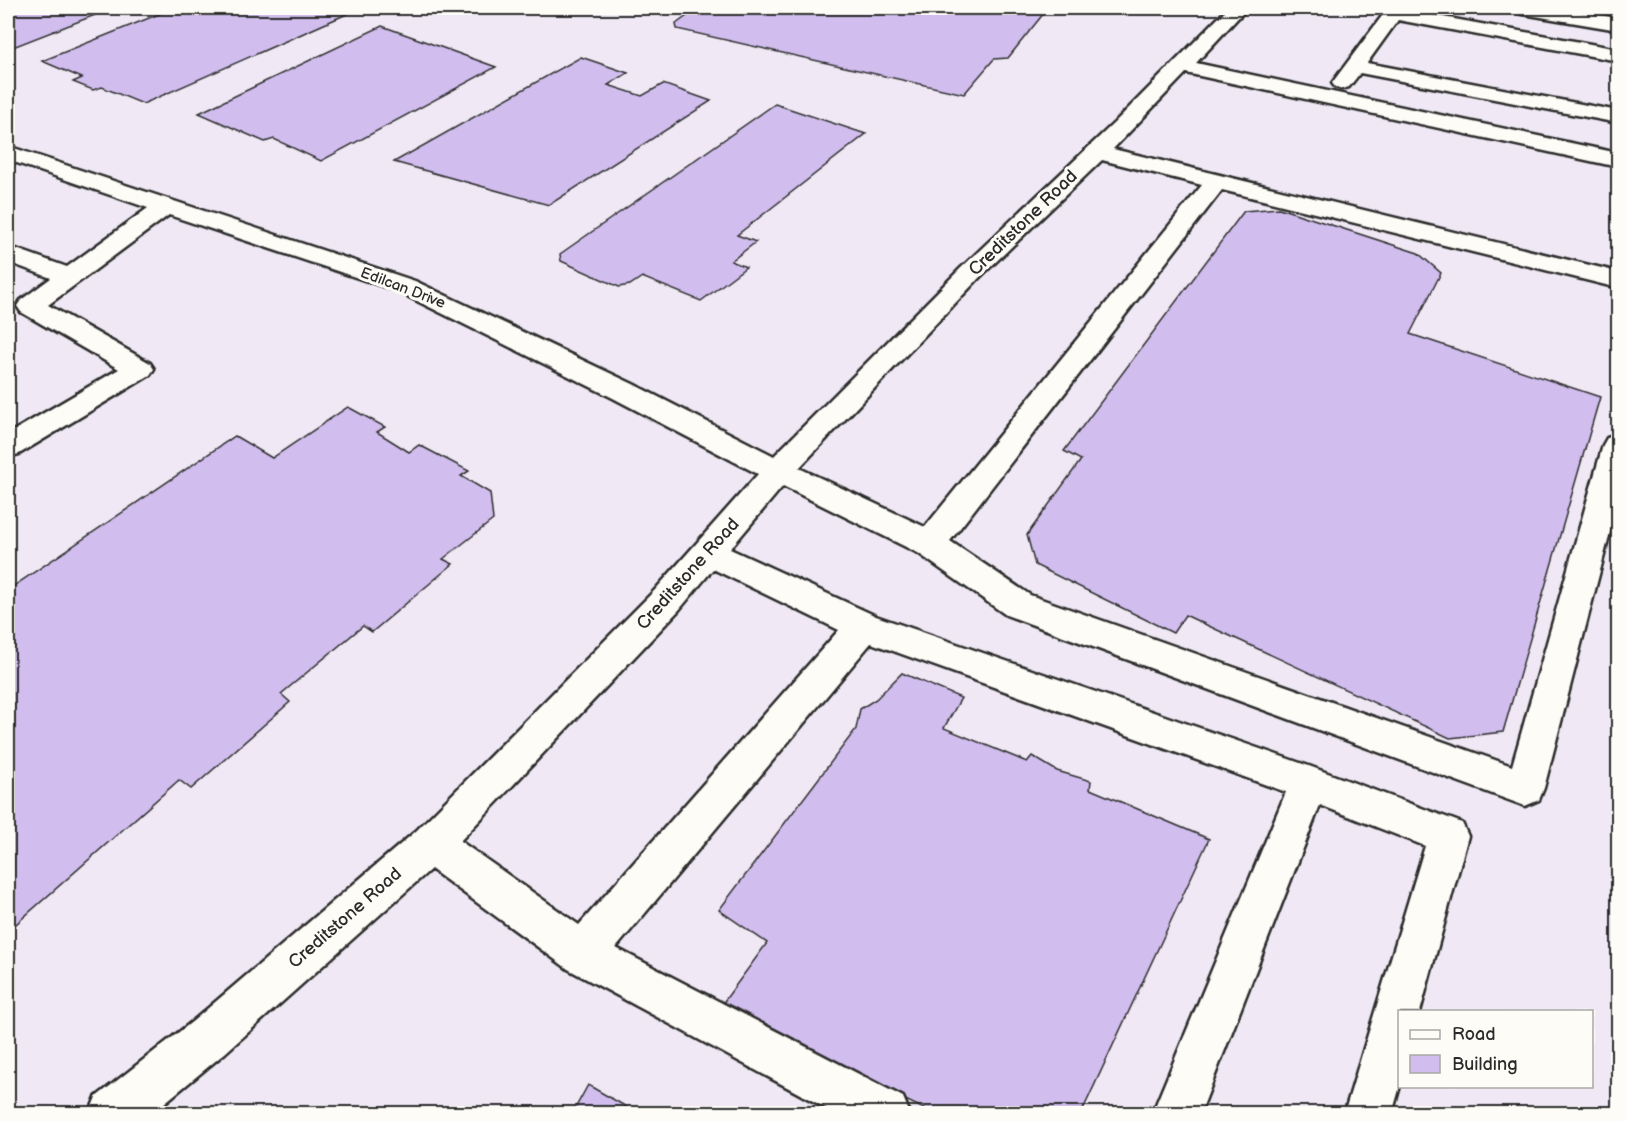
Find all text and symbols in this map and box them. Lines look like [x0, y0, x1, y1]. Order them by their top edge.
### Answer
street label: Creditstone Road [964, 166, 1082, 280]
street label: Edilcan Drive [358, 263, 448, 313]
street label: Creditstone Road [632, 514, 744, 634]
street label: Creditstone Road [284, 863, 406, 973]
legend [1398, 1010, 1593, 1088]
text: Road [1452, 1024, 1496, 1045]
text: Building [1452, 1054, 1518, 1075]

